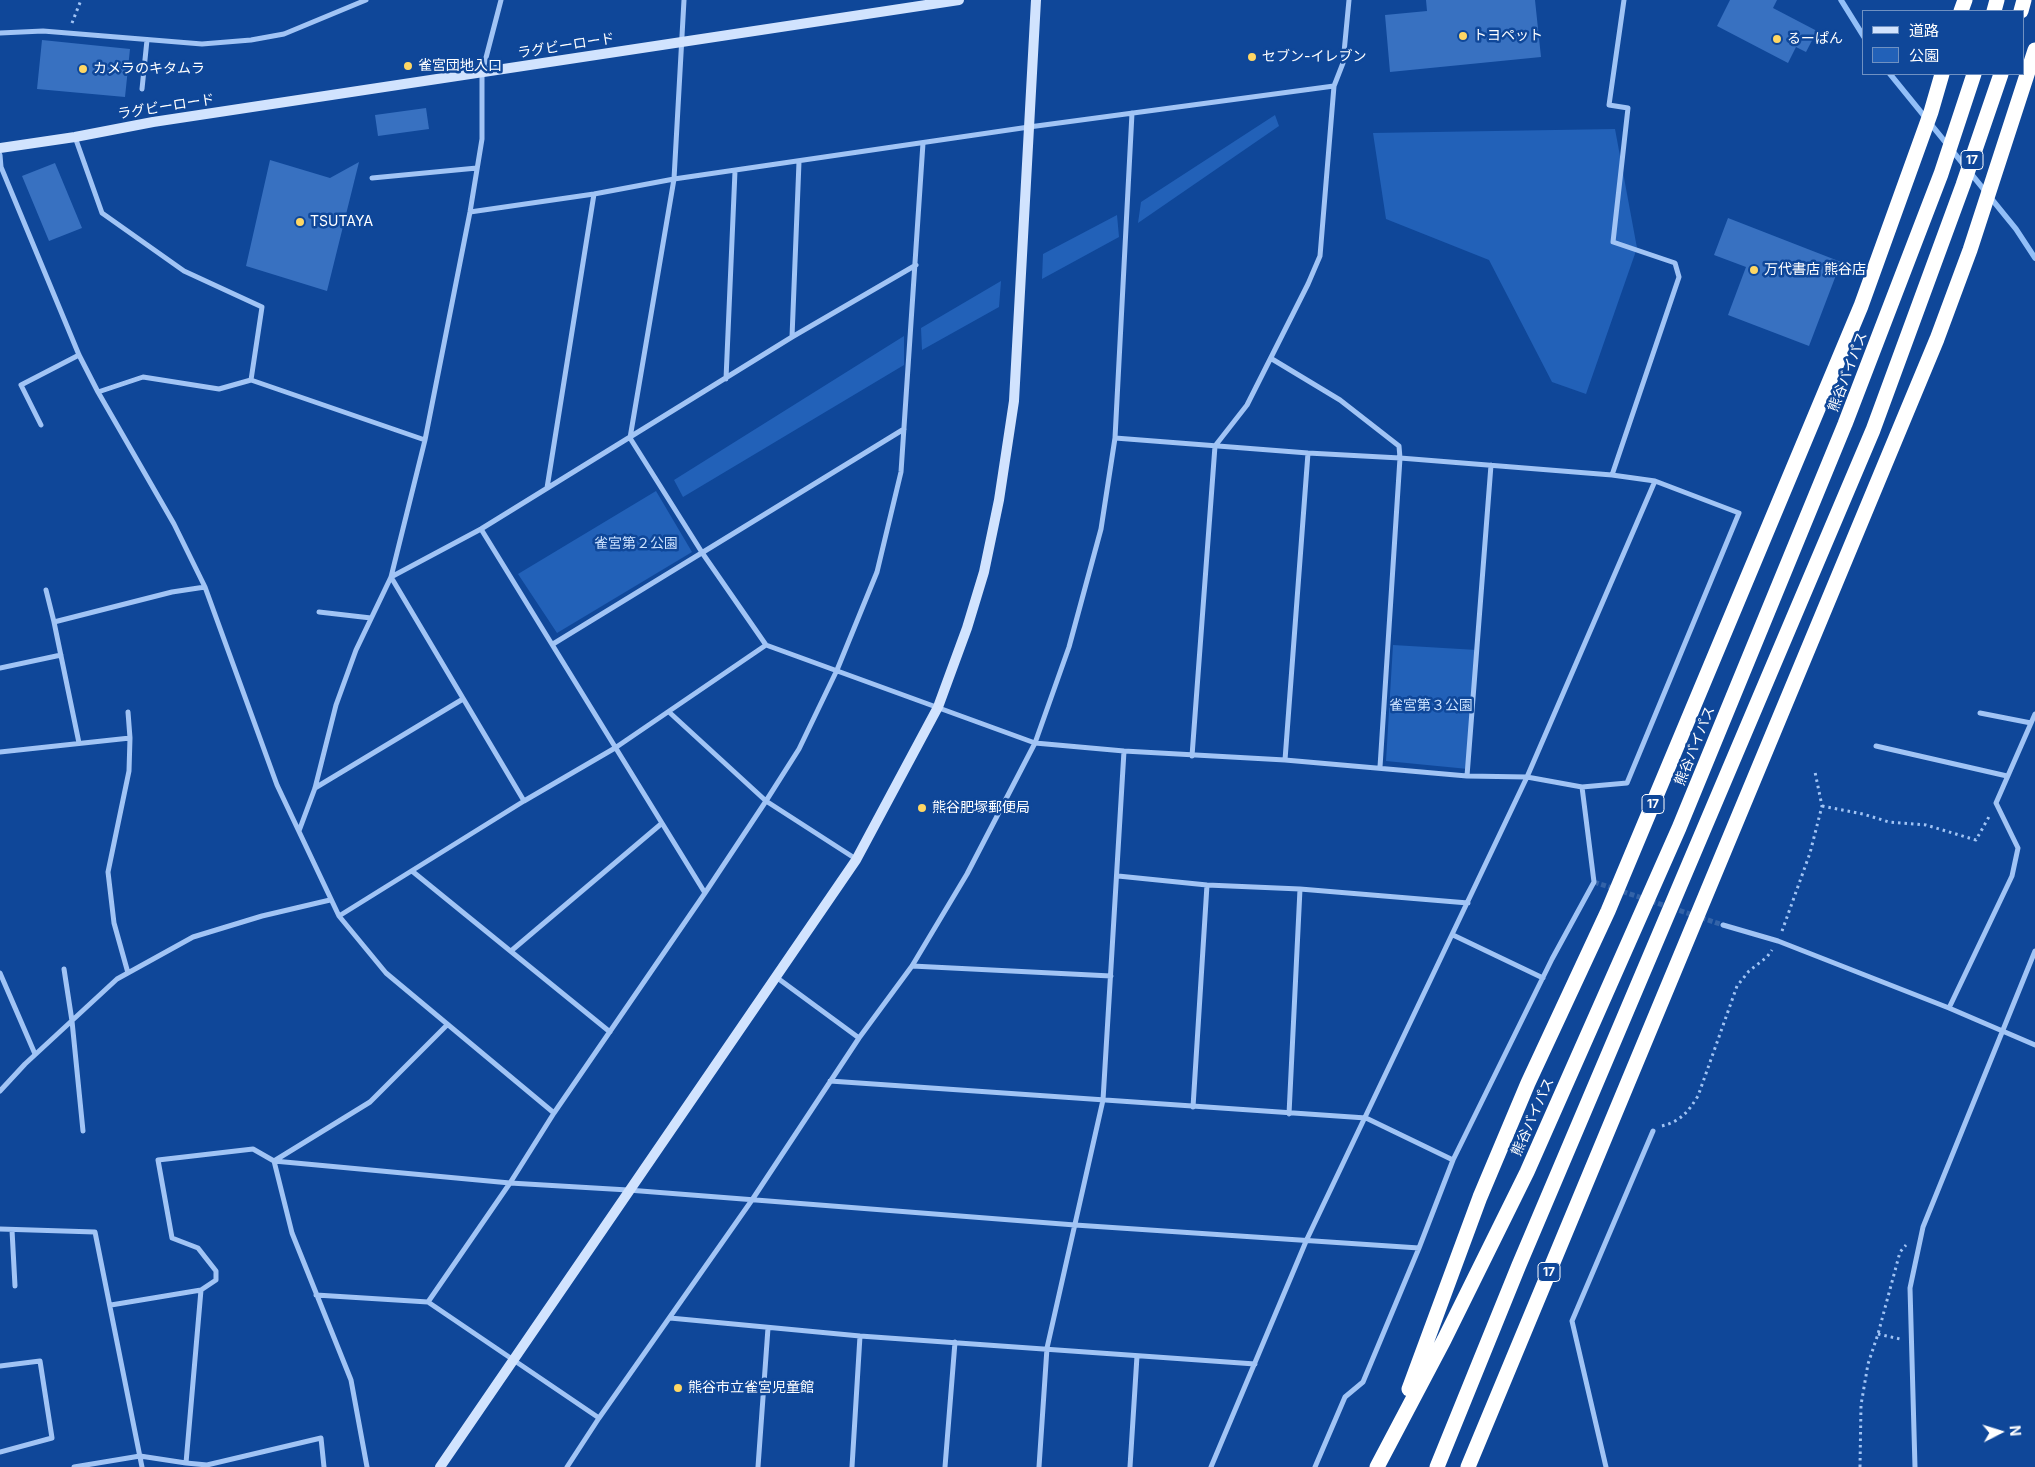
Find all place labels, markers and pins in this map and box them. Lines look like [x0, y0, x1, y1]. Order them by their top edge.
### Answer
place label: トヨペット [1473, 28, 1543, 44]
marker: トヨペット [1457, 30, 1469, 42]
place label: るーぱん [1787, 31, 1843, 47]
marker: るーぱん [1771, 33, 1783, 45]
place label: セブン-イレブン [1262, 49, 1366, 65]
marker: セブン-イレブン [1246, 51, 1258, 63]
place label: 雀宮団地入口 [418, 58, 502, 74]
marker: 雀宮団地入口 [402, 60, 414, 72]
place label: カメラのキタムラ [93, 61, 205, 77]
marker: カメラのキタムラ [77, 63, 89, 75]
place label: TSUTAYA [310, 214, 373, 230]
marker: TSUTAYA [294, 216, 306, 228]
place label: 万代書店 熊谷店 [1764, 262, 1866, 278]
marker: 万代書店 熊谷店 [1748, 264, 1760, 276]
place label: 熊谷肥塚郵便局 [932, 800, 1030, 816]
marker: 熊谷肥塚郵便局 [916, 802, 928, 814]
place label: 熊谷市立雀宮児童館 [688, 1380, 814, 1396]
marker: 熊谷市立雀宮児童館 [672, 1382, 684, 1394]

